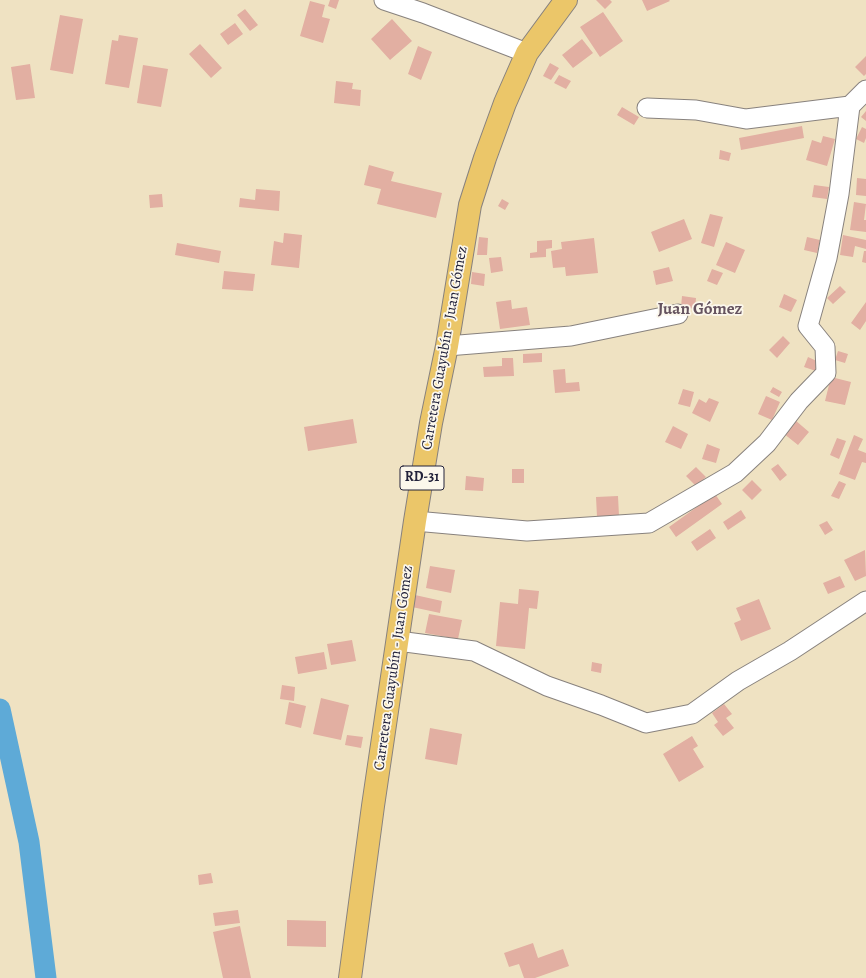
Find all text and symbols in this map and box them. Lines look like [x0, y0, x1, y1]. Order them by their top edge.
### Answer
street label: Carretera Guayubín - Juan Gómez [418, 245, 472, 451]
district label: Juan Gómez [658, 300, 742, 320]
road number: RD-31 [400, 466, 444, 490]
street label: Carretera Guayubín - Juan Gómez [371, 564, 417, 772]

